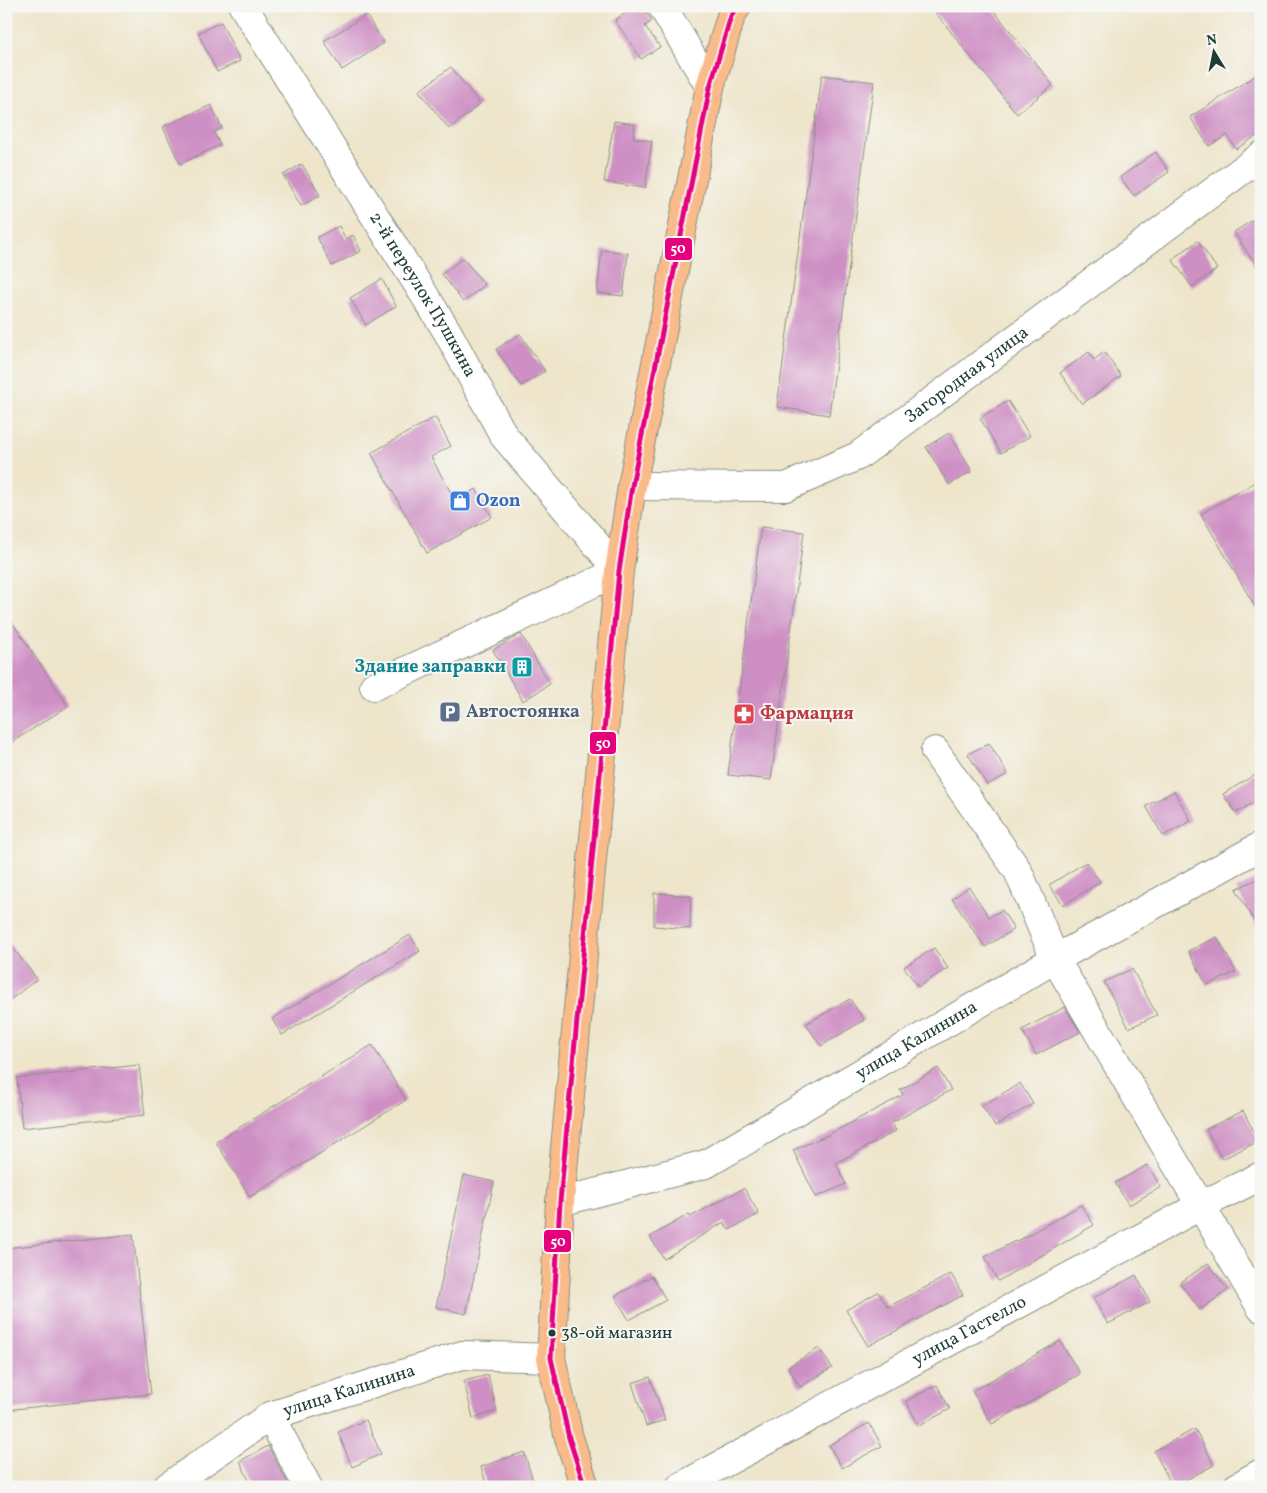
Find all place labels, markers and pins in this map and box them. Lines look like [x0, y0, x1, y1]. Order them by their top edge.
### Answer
shop icon: Ozon [448, 489, 472, 513]
place label: Ozon [476, 489, 521, 514]
place label: Здание заправки [354, 655, 506, 680]
building icon: Здание заправки [510, 655, 534, 679]
parking icon: Автостоянка [438, 700, 462, 724]
place label: Автостоянка [466, 700, 580, 725]
pharmacy icon: Фармация [732, 702, 756, 726]
place label: Фармация [760, 702, 854, 727]
place label: 38-ой магазин [561, 1322, 672, 1345]
marker: 38-ой магазин [547, 1328, 557, 1338]

